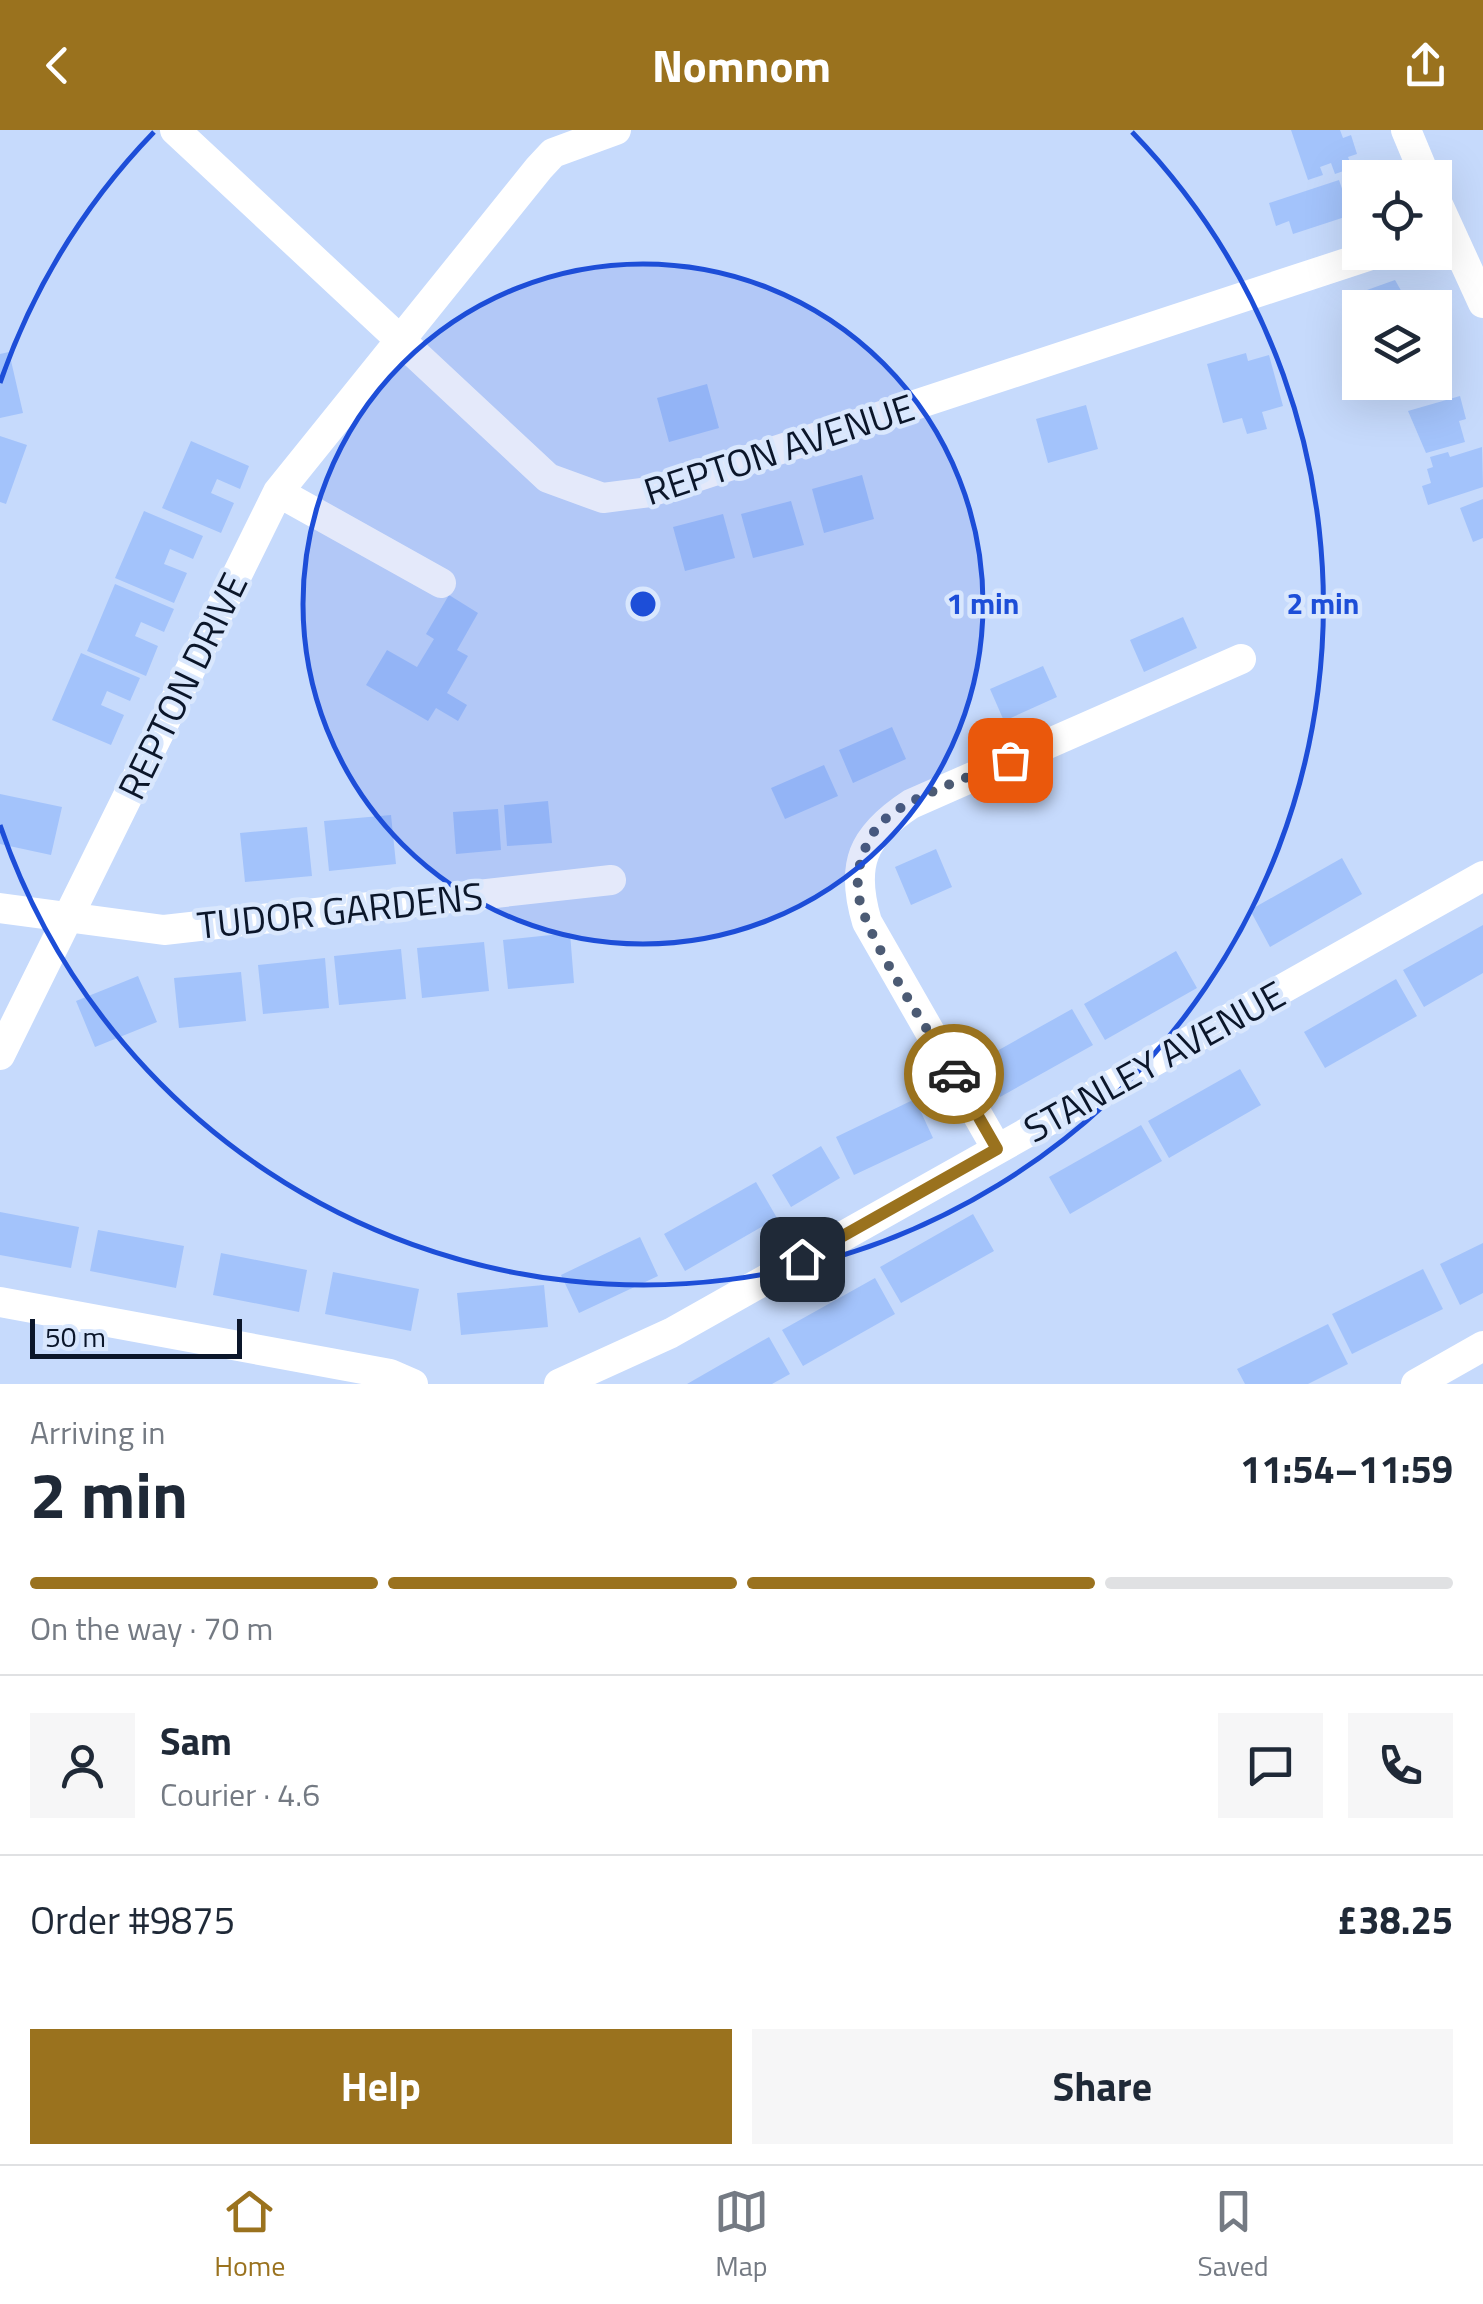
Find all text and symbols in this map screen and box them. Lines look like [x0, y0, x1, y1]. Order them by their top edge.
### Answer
text: Nomnom [652, 31, 831, 99]
icon: back [30, 38, 85, 93]
icon: share [1398, 38, 1453, 93]
map controls [1342, 160, 1452, 400]
button: locate [1342, 160, 1452, 270]
button: layers [1342, 290, 1452, 400]
street label: REPTON AVENUE [636, 378, 922, 520]
street label: REPTON DRIVE [102, 563, 262, 809]
text: 1 min [947, 580, 1019, 626]
text: 2 min [1287, 580, 1359, 626]
centre of rings [625, 586, 661, 622]
pin [968, 718, 1053, 803]
icon: bag [983, 733, 1038, 788]
street label: TUDOR GARDENS [194, 866, 486, 954]
street label: STANLEY AVENUE [1013, 965, 1295, 1157]
courier [904, 1024, 1004, 1124]
icon: car [927, 1047, 982, 1102]
pin [760, 1217, 845, 1302]
icon: home [775, 1232, 830, 1287]
scale bar [30, 1314, 242, 1358]
text: 50 m [45, 1315, 106, 1358]
text: Arriving in [30, 1408, 166, 1456]
text: 11:54–11:59 [1240, 1440, 1453, 1498]
text: 2 min [30, 1444, 188, 1543]
text: On the way · 70 m [30, 1604, 273, 1652]
text: Sam [160, 1712, 232, 1770]
button: person [30, 1713, 135, 1818]
button: chat [1218, 1713, 1323, 1818]
button: phone [1348, 1713, 1453, 1818]
text: Courier · 4.6 [160, 1770, 320, 1818]
text: Order #9875 [30, 1891, 235, 1949]
text: £38.25 [1337, 1891, 1453, 1949]
button: Help [30, 2029, 732, 2144]
button: Share [752, 2029, 1453, 2144]
tab: Home [214, 2184, 285, 2287]
tab: Map [714, 2184, 769, 2287]
tab: Saved [1197, 2184, 1269, 2287]

